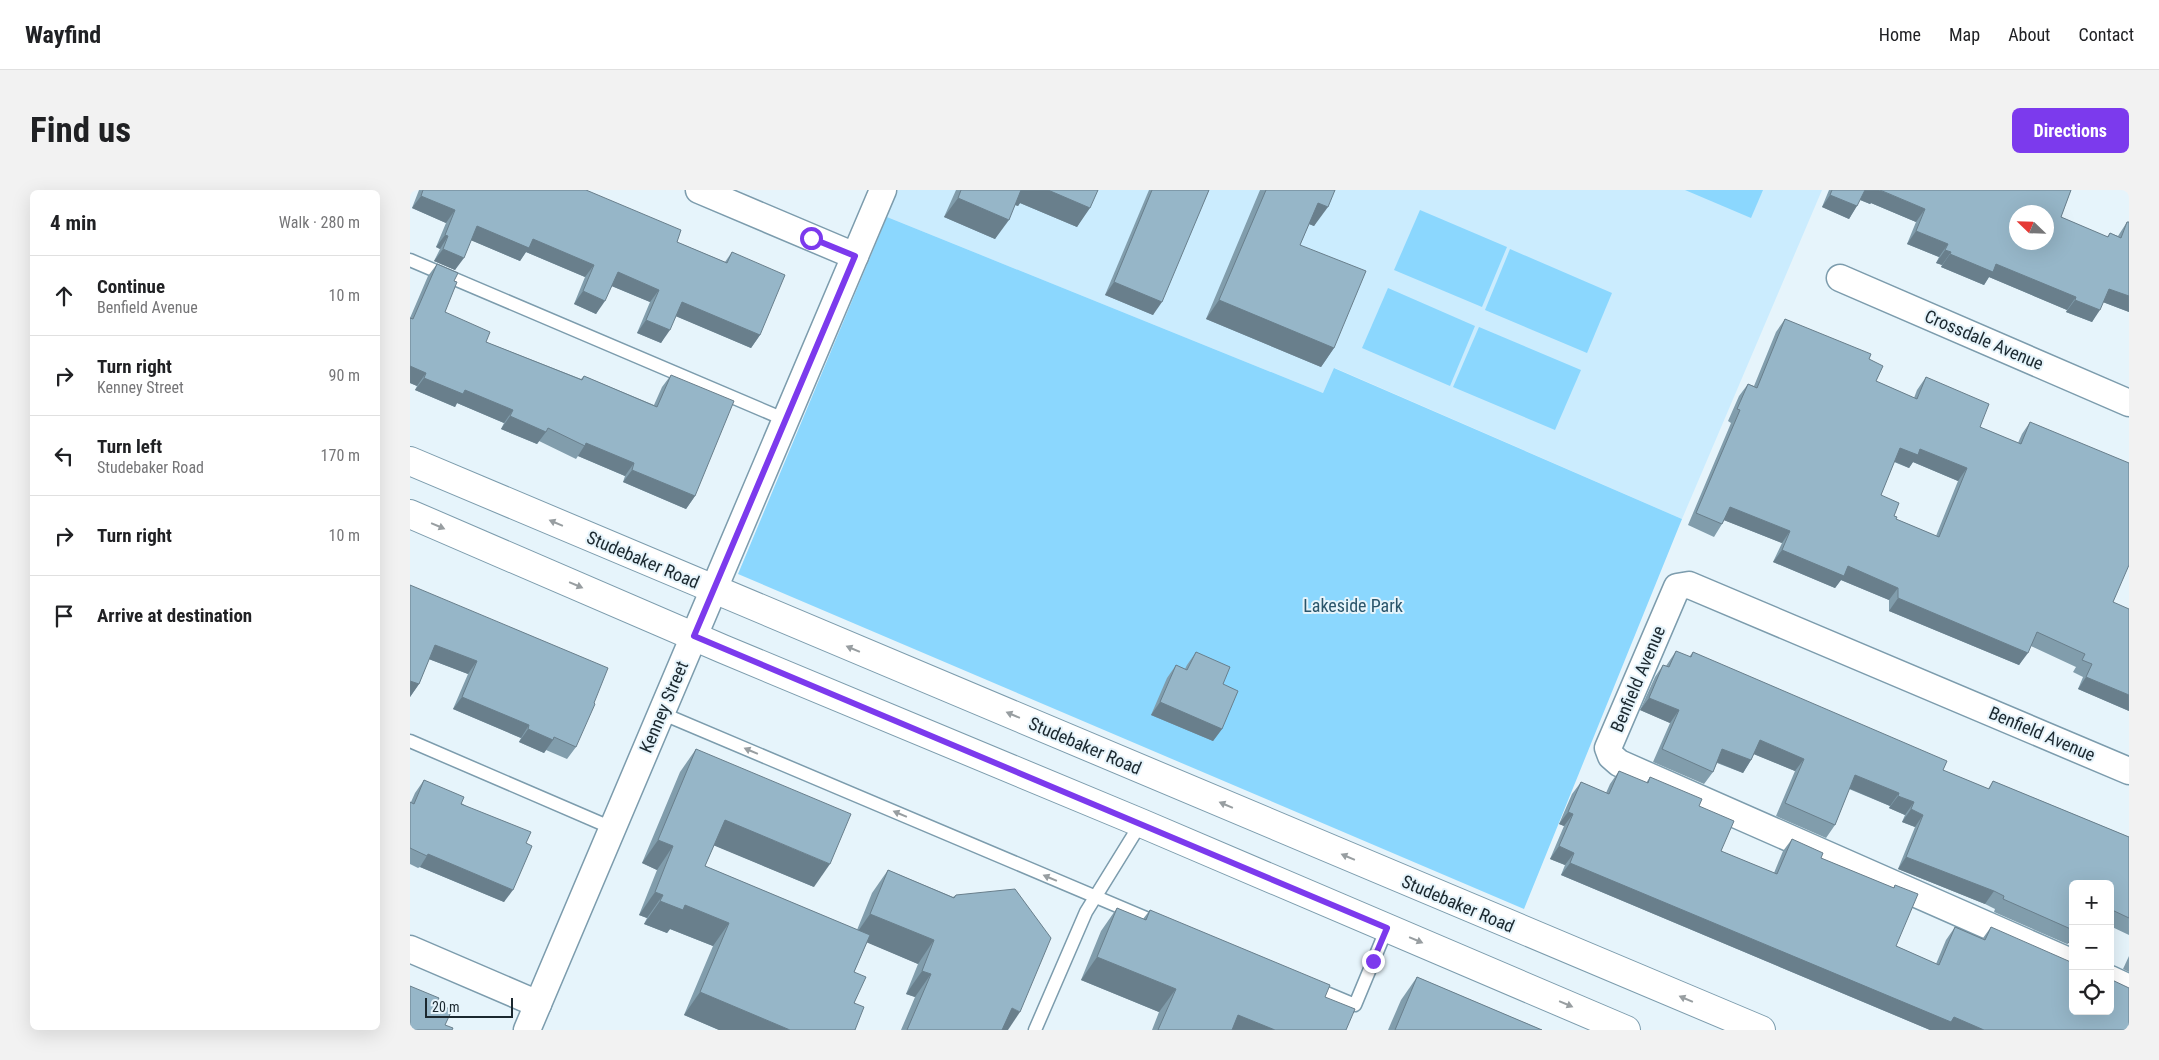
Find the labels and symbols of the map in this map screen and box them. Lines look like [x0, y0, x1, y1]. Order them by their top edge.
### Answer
north arrow [2009, 205, 2054, 250]
route start [800, 227, 823, 250]
street label: Crossdale Avenue [1922, 305, 2047, 374]
one-way arrow [549, 519, 563, 527]
one-way arrow [431, 522, 445, 530]
street label: Studebaker Road [584, 526, 703, 593]
one-way arrow [569, 581, 583, 589]
park label: Lakeside Park [1303, 595, 1403, 616]
street label: Benfield Avenue [1606, 623, 1669, 735]
one-way arrow [846, 644, 861, 652]
street label: Kenney Street [635, 658, 692, 756]
street label: Benfield Avenue [1986, 702, 2098, 765]
one-way arrow [1006, 711, 1020, 719]
street label: Studebaker Road [1026, 712, 1145, 779]
one-way arrow [743, 747, 758, 755]
one-way arrow [1219, 801, 1233, 809]
one-way arrow [893, 810, 907, 818]
one-way arrow [1340, 853, 1355, 861]
street label: Studebaker Road [1399, 870, 1518, 937]
one-way arrow [1042, 874, 1057, 882]
one-way arrow [1409, 937, 1423, 945]
route end [1362, 950, 1385, 973]
scale bar [425, 995, 512, 1018]
one-way arrow [1679, 995, 1693, 1003]
one-way arrow [1559, 1001, 1573, 1009]

